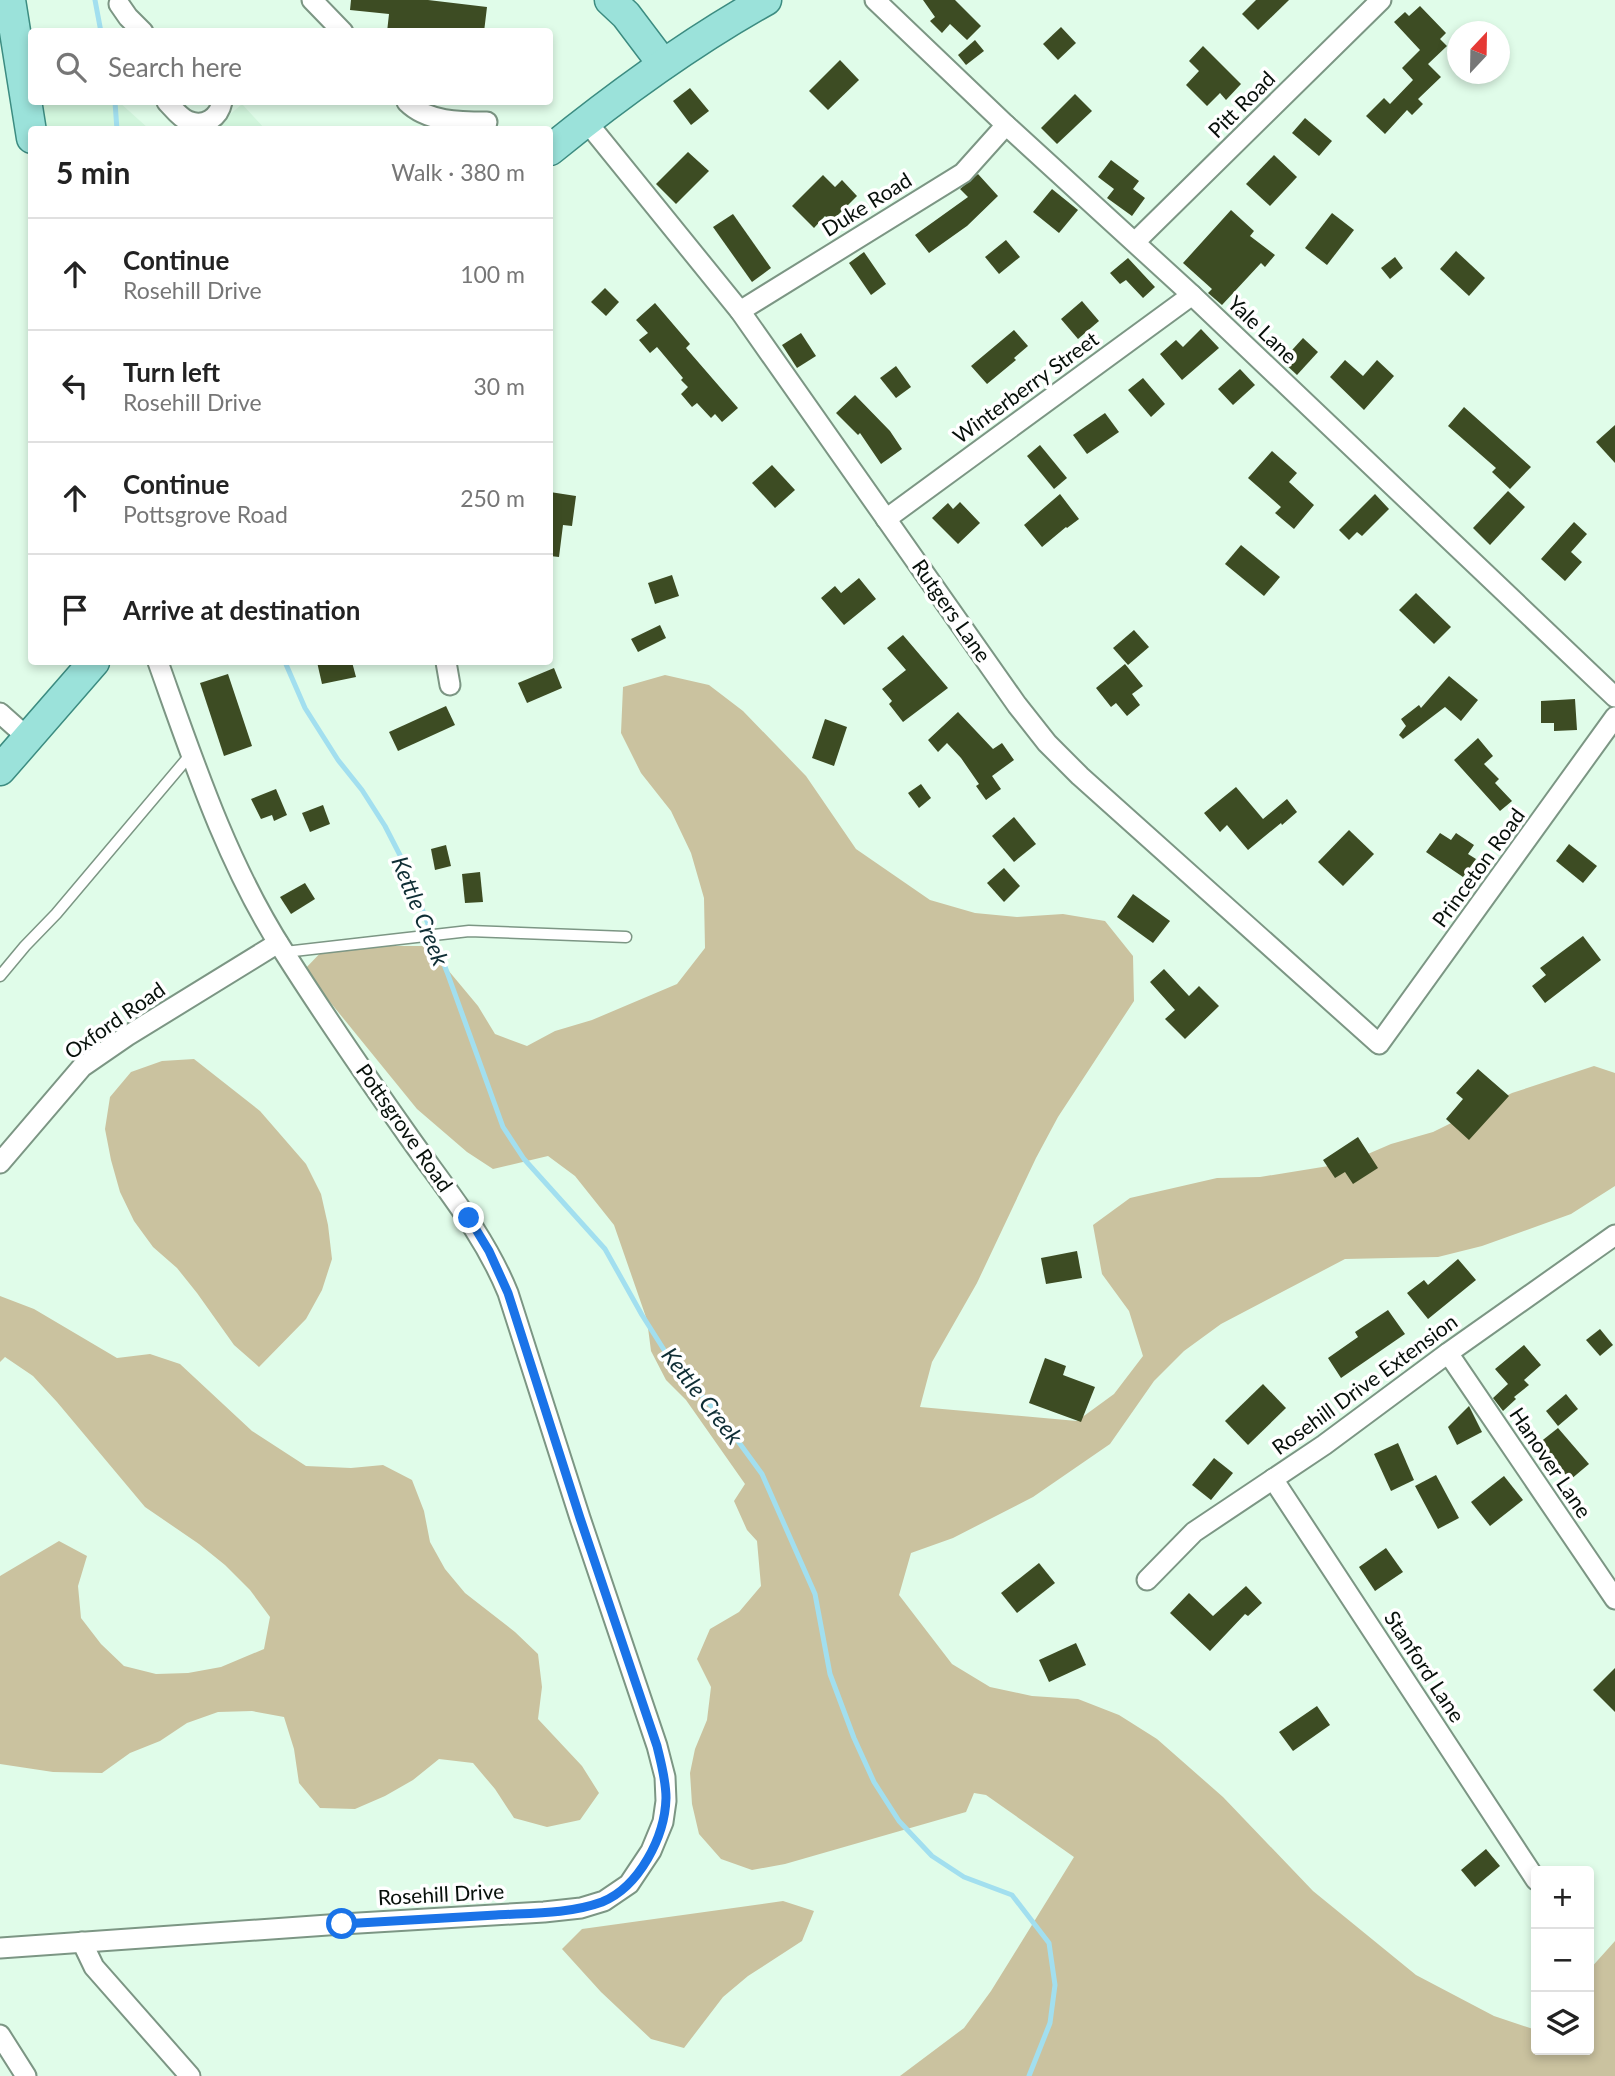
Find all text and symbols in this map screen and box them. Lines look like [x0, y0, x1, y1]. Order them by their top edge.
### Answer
north arrow [1447, 21, 1510, 84]
search box [28, 28, 553, 105]
icon: search [52, 48, 90, 86]
text: Search here [108, 51, 242, 83]
street label: Pitt Road [1202, 65, 1279, 142]
text: 5 min [56, 154, 130, 190]
text: Walk · 380 m [391, 158, 525, 186]
street label: Duke Road [817, 166, 915, 241]
text: Continue [123, 244, 229, 276]
icon: ahead [56, 255, 94, 293]
text: 100 m [460, 260, 525, 288]
text: Rosehill Drive [123, 276, 262, 304]
street label: Yale Lane [1223, 290, 1303, 368]
street label: Winterberry Street [948, 325, 1103, 448]
text: Turn left [123, 356, 220, 388]
icon: left [56, 367, 94, 405]
text: 30 m [474, 372, 525, 400]
text: Rosehill Drive [123, 388, 262, 416]
text: Continue [123, 468, 229, 500]
icon: ahead [56, 479, 94, 517]
text: 250 m [460, 484, 525, 512]
text: Pottsgrove Road [123, 500, 288, 528]
street label: Rutgers Lane [908, 554, 997, 666]
icon: arrive [56, 591, 94, 629]
text: Arrive at destination [123, 594, 360, 626]
street label: Princeton Road [1426, 803, 1529, 931]
water label: Kettle Creek [386, 852, 456, 970]
street label: Oxford Road [59, 976, 169, 1064]
street label: Pottsgrove Road [352, 1058, 459, 1196]
route end [453, 1202, 484, 1233]
street label: Rosehill Drive Extension [1267, 1308, 1462, 1459]
water label: Kettle Creek [656, 1341, 750, 1450]
street label: Hanover Lane [1505, 1402, 1597, 1522]
street label: Stanford Lane [1380, 1606, 1471, 1727]
map controls [1531, 1866, 1594, 2055]
button: + [1531, 1866, 1594, 1929]
street label: Rosehill Drive [377, 1878, 505, 1909]
route start [326, 1908, 357, 1939]
button: − [1531, 1929, 1594, 1992]
button: layers [1531, 1992, 1594, 2055]

